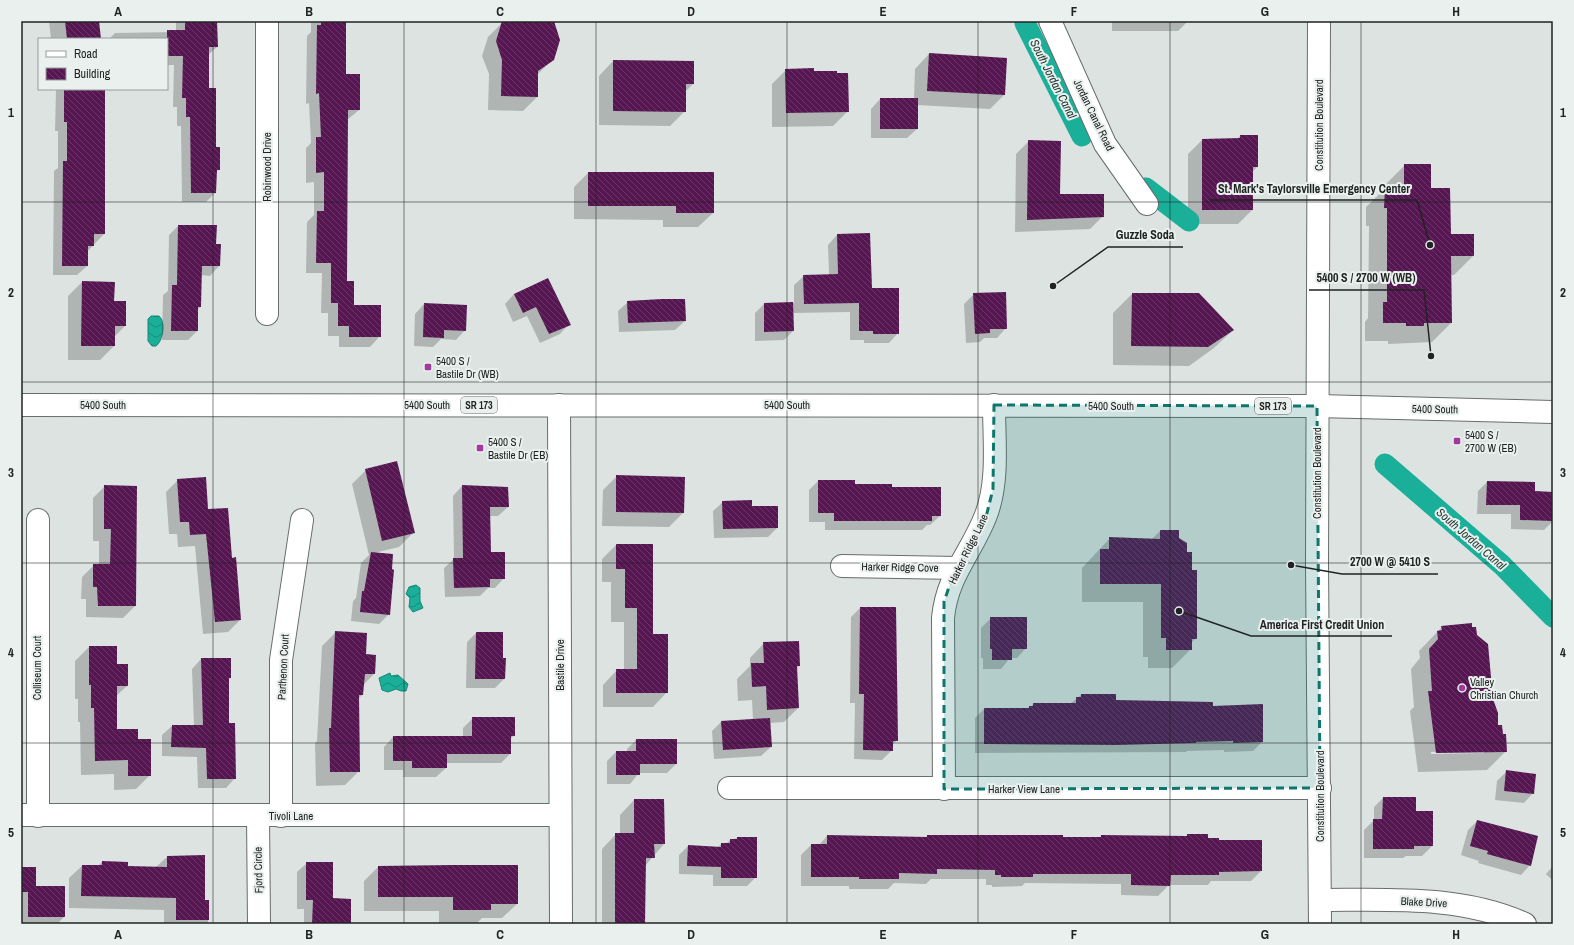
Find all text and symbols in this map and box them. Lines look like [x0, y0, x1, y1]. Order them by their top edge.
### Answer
text: A [114, 3, 122, 20]
text: B [305, 3, 313, 20]
text: C [496, 3, 504, 20]
text: D [687, 3, 695, 20]
text: E [879, 3, 887, 20]
text: F [1071, 3, 1078, 20]
text: G [1261, 3, 1269, 20]
text: H [1452, 3, 1460, 20]
water label: South Jordan Canal [1026, 37, 1080, 122]
legend [38, 38, 168, 90]
text: Road [74, 46, 98, 62]
text: Building [74, 66, 111, 82]
street label: Jordan Canal Road [1071, 77, 1117, 153]
street label: Constitution Boulevard [1312, 79, 1326, 171]
text: 1 [8, 104, 14, 121]
text: 1 [1560, 104, 1566, 121]
street label: Robinwood Drive [260, 132, 274, 202]
callout: St. Mark's Taylorsville Emergency Center [1210, 176, 1417, 200]
text: St. Mark's Taylorsville Emergency Center [1218, 181, 1410, 197]
callout: Guzzle Soda [1108, 223, 1183, 247]
text: Guzzle Soda [1116, 227, 1175, 243]
callout: 5400 S / 2700 W (WB) [1309, 266, 1424, 290]
text: 5400 S / 2700 W (WB) [1317, 270, 1416, 286]
text: 2 [8, 284, 14, 301]
text: 2 [1560, 284, 1566, 301]
place label: 5400 S / Bastile Dr (WB) [436, 354, 499, 381]
marker: 5400 S / Bastile Dr (WB) [423, 362, 433, 372]
road number: SR 173 [461, 397, 497, 413]
street label: 5400 South [80, 398, 126, 412]
street label: 5400 South [404, 398, 450, 412]
street label: 5400 South [764, 398, 810, 412]
road number: SR 173 [1255, 398, 1291, 414]
street label: 5400 South [1088, 399, 1134, 413]
street label: 5400 South [1412, 402, 1458, 416]
street label: Constitution Boulevard [1310, 427, 1324, 519]
place label: 5400 S / 2700 W (EB) [1465, 428, 1517, 455]
place label: 5400 S / Bastile Dr (EB) [488, 435, 548, 462]
marker: 5400 S / 2700 W (EB) [1452, 436, 1462, 446]
marker: 5400 S / Bastile Dr (EB) [475, 443, 485, 453]
text: 3 [8, 464, 14, 481]
text: 3 [1560, 464, 1566, 481]
water label: South Jordan Canal [1433, 504, 1510, 574]
street label: Harker Ridge Lane [945, 512, 991, 586]
callout: 2700 W @ 5410 S [1342, 550, 1438, 574]
text: 2700 W @ 5410 S [1350, 554, 1431, 570]
street label: Harker Ridge Cove [861, 559, 939, 575]
callout: America First Credit Union [1251, 612, 1392, 636]
text: America First Credit Union [1260, 617, 1384, 633]
street label: Parthenon Court [274, 633, 292, 700]
street label: Colliseum Court [30, 635, 44, 700]
street label: Bastile Drive [553, 639, 567, 691]
text: 4 [8, 644, 14, 661]
text: 4 [1560, 644, 1566, 661]
place label: Valley Christian Church [1470, 675, 1538, 702]
marker: Valley Christian Church [1457, 683, 1467, 693]
street label: Constitution Boulevard [1313, 750, 1327, 842]
street label: Harker View Lane [988, 782, 1060, 796]
street label: Tivoli Lane [269, 809, 313, 823]
text: 5 [8, 824, 14, 841]
text: 5 [1560, 824, 1566, 841]
street label: Fjord Circle [251, 847, 265, 893]
street label: Blake Drive [1400, 894, 1448, 910]
text: A [114, 926, 122, 943]
text: B [305, 926, 313, 943]
text: C [496, 926, 504, 943]
text: D [687, 926, 695, 943]
text: E [879, 926, 887, 943]
text: F [1071, 926, 1078, 943]
text: G [1261, 926, 1269, 943]
text: H [1452, 926, 1460, 943]

